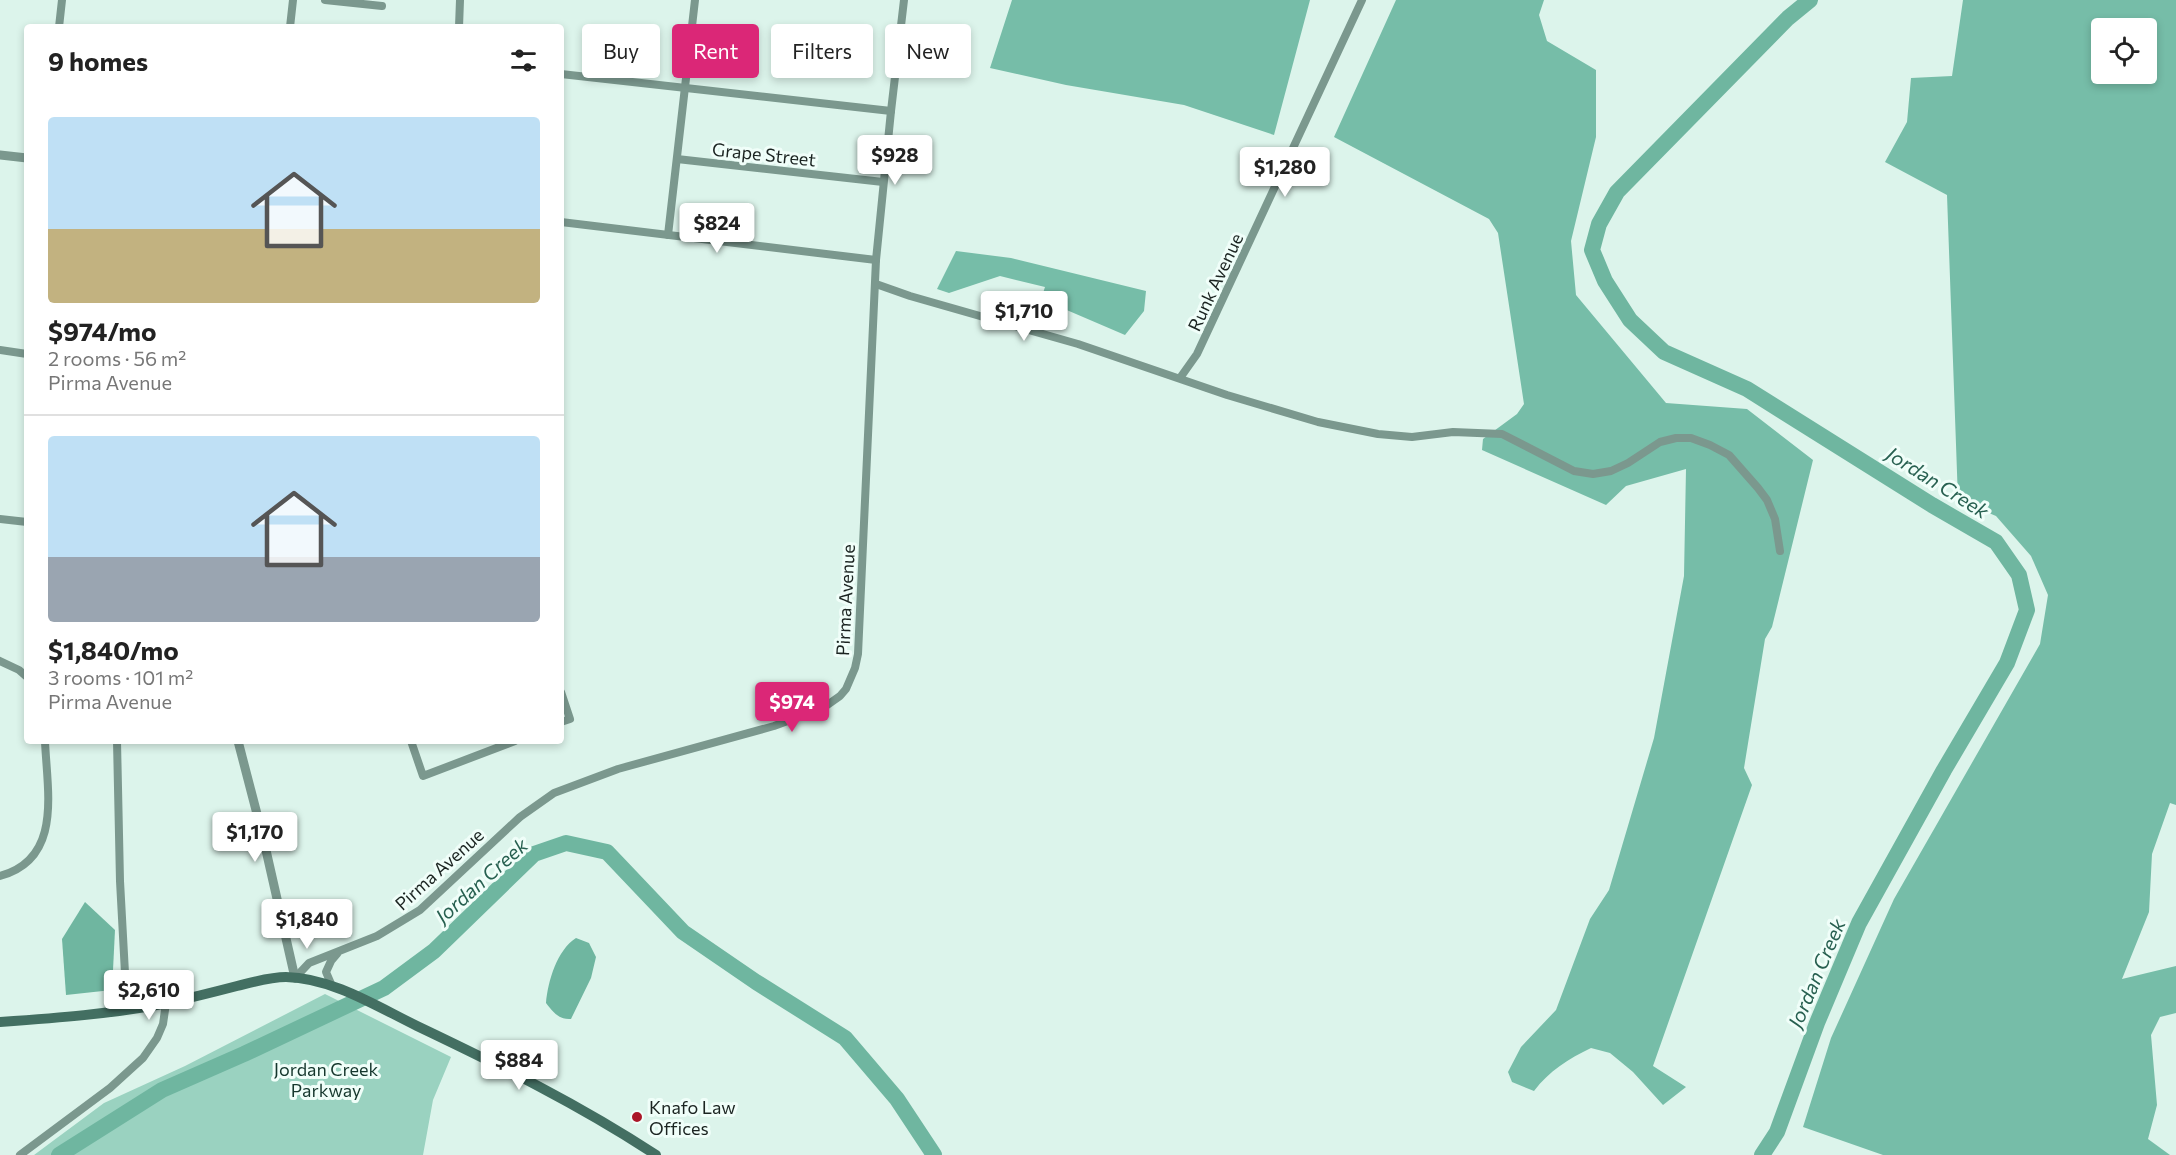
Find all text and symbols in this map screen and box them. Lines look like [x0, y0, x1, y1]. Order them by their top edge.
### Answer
map controls [2091, 18, 2157, 84]
button: locate [2091, 18, 2157, 84]
chip: Buy [582, 24, 660, 78]
chip: Rent [672, 24, 759, 78]
chip: Filters [771, 24, 873, 78]
chip: New [885, 24, 971, 78]
icon: filters [507, 44, 540, 77]
text: 9 homes [48, 45, 148, 76]
pin: $928 [859, 135, 931, 186]
street label: Grape Street [711, 138, 817, 170]
text: $928 [871, 142, 919, 166]
pin: $1,280 [1236, 147, 1334, 198]
text: $1,280 [1254, 154, 1316, 178]
icon: home [240, 156, 348, 264]
pin: $824 [681, 203, 753, 254]
text: $824 [693, 210, 741, 234]
street label: Runk Avenue [1183, 230, 1247, 334]
pin: $1,710 [975, 291, 1073, 342]
text: $1,710 [995, 298, 1053, 322]
text: $974/mo [48, 315, 157, 346]
text: 2 rooms · 56 m² [48, 346, 186, 370]
text: Pirma Avenue [48, 370, 172, 394]
water label: Jordan Creek [1881, 440, 1995, 524]
icon: home [240, 475, 348, 583]
street label: Pirma Avenue [831, 544, 859, 656]
text: $1,840/mo [48, 634, 179, 665]
text: 3 rooms · 101 m² [48, 665, 193, 689]
pin: $974 [756, 682, 828, 733]
text: Pirma Avenue [48, 689, 172, 713]
text: $974 [769, 689, 815, 713]
pin: $1,170 [206, 812, 304, 863]
text: $1,170 [226, 819, 284, 843]
street label: Pirma Avenue [390, 823, 488, 915]
water label: Jordan Creek [428, 831, 533, 929]
pin: $1,840 [258, 899, 356, 950]
text: $1,840 [275, 906, 339, 930]
water label: Jordan Creek [1782, 914, 1850, 1033]
pin: $2,610 [100, 970, 198, 1021]
text: $2,610 [118, 977, 180, 1001]
pin: $884 [483, 1040, 555, 1091]
text: $884 [495, 1047, 543, 1071]
park label: Jordan Creek Parkway [274, 1058, 378, 1101]
place label: Knafo Law Offices [649, 1096, 736, 1139]
marker: Knafo Law Offices [630, 1110, 644, 1124]

